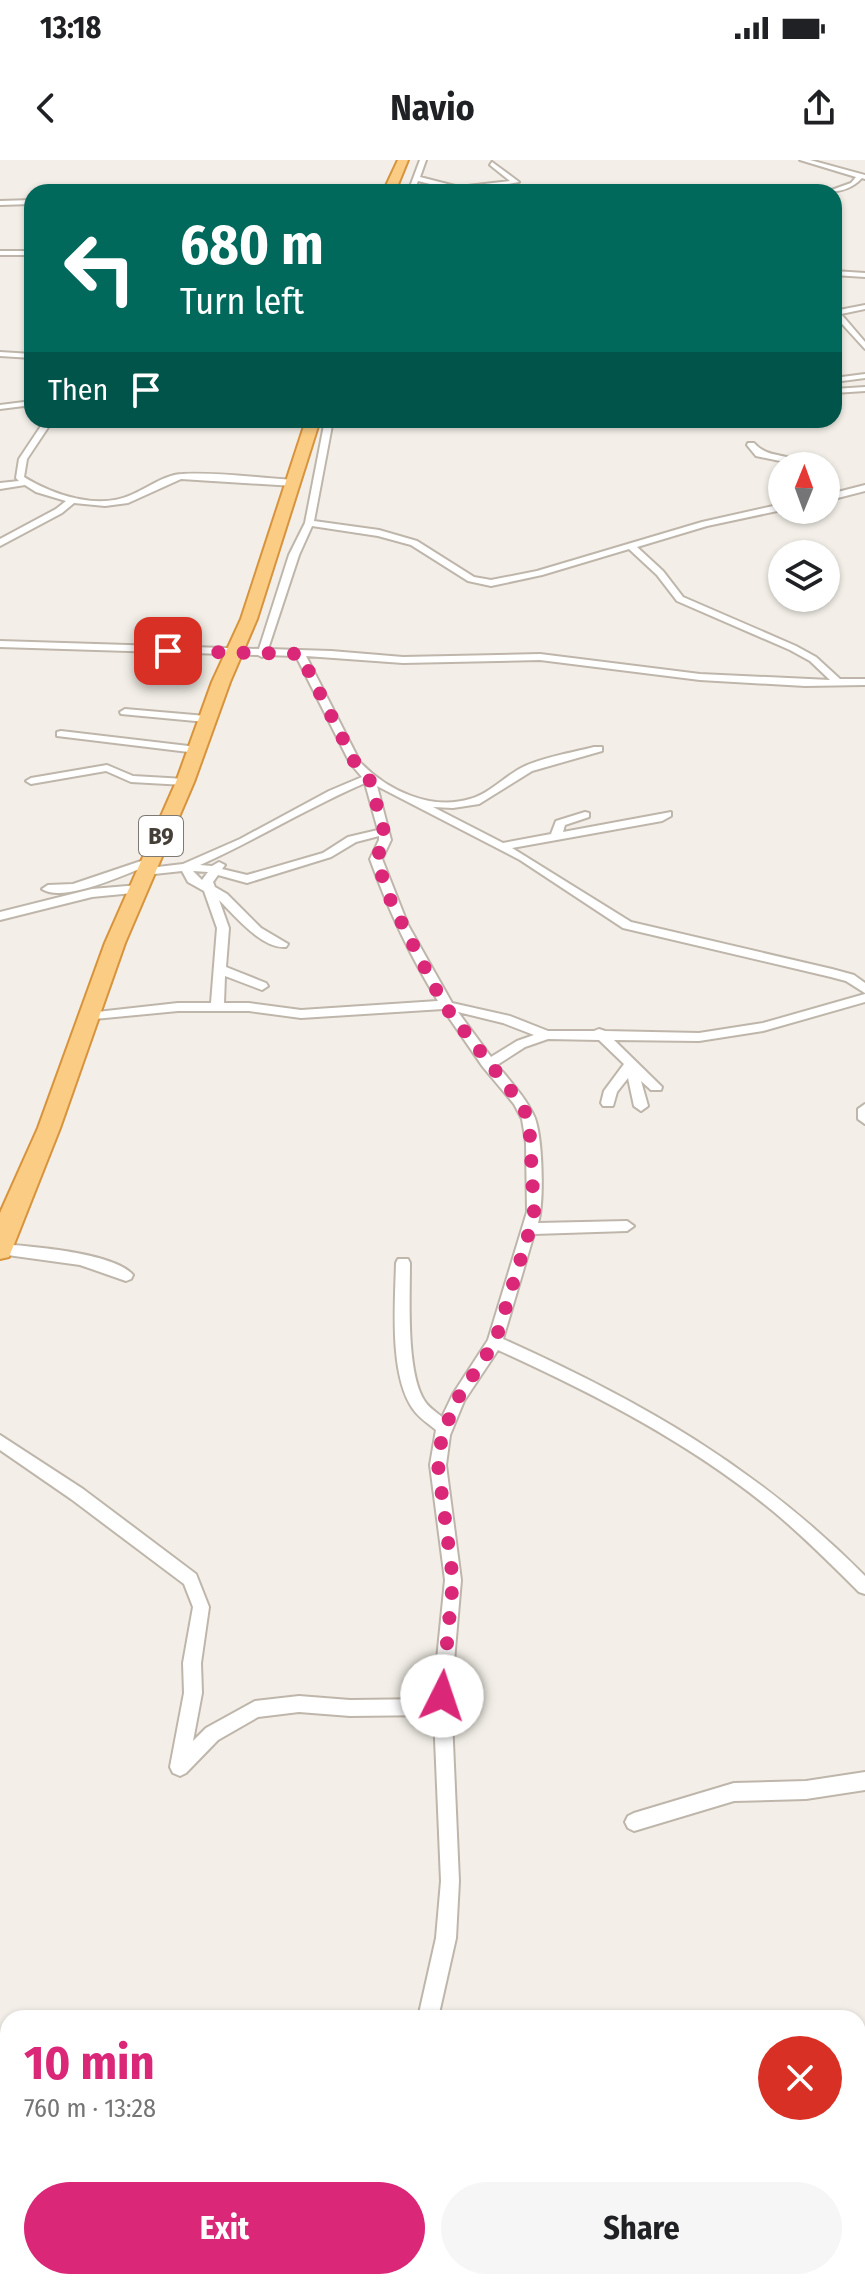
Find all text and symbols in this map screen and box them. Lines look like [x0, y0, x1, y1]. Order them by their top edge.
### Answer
text: 13:18 [40, 10, 101, 46]
icon: back [24, 86, 68, 130]
text: Navio [390, 86, 475, 130]
icon: share [797, 86, 841, 130]
text: 680 m [180, 212, 324, 279]
icon: left [48, 216, 152, 320]
text: Turn left [180, 280, 304, 324]
icon: arrive [124, 368, 168, 412]
text: Then [48, 372, 108, 408]
north arrow [768, 452, 840, 524]
map controls [768, 452, 840, 612]
button: layers [768, 540, 840, 612]
pin [134, 617, 202, 685]
icon: arrive [146, 629, 190, 673]
road number: B9 [139, 816, 183, 856]
position arrow [400, 1654, 484, 1738]
text: 10 min [24, 2034, 155, 2092]
button: close [758, 2036, 842, 2120]
text: 760 m · 13:28 [24, 2093, 156, 2124]
button: Exit [24, 2182, 425, 2274]
button: Share [441, 2182, 842, 2274]

